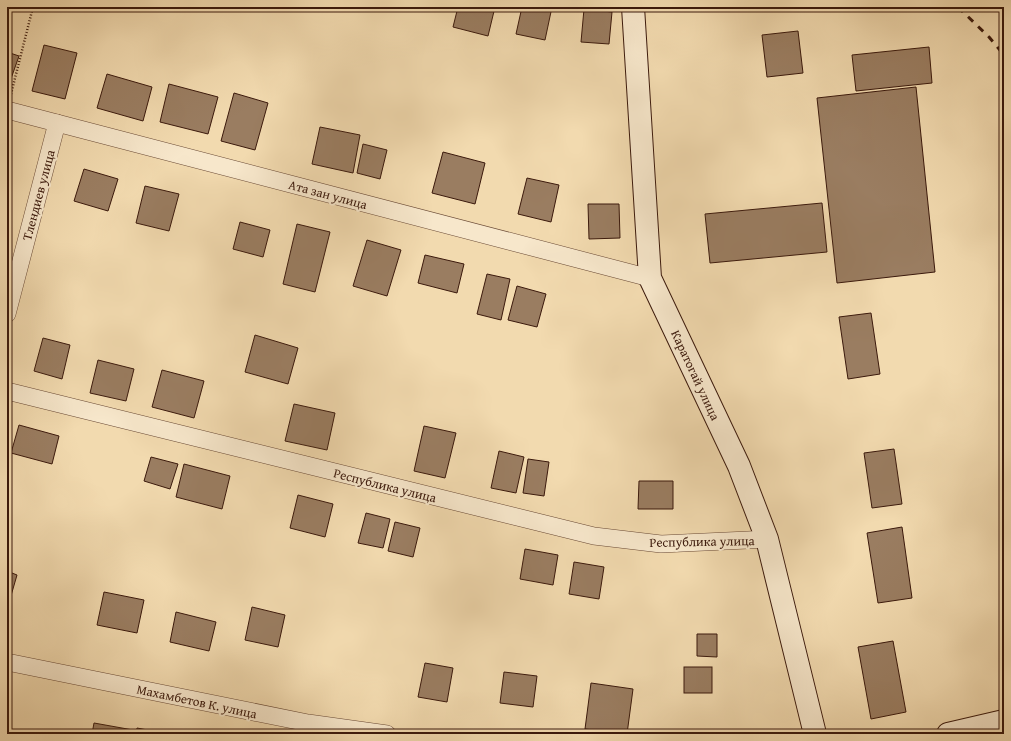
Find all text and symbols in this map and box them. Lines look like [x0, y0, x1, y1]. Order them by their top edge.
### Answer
street label: Тлендиев улица [17, 147, 60, 243]
street label: Ата зан улица [287, 175, 370, 214]
street label: Каратогай улица [666, 327, 725, 424]
street label: Республика улица [331, 464, 439, 508]
street label: Республика улица [649, 531, 756, 552]
street label: Махамбетов К. улица [135, 679, 260, 724]

